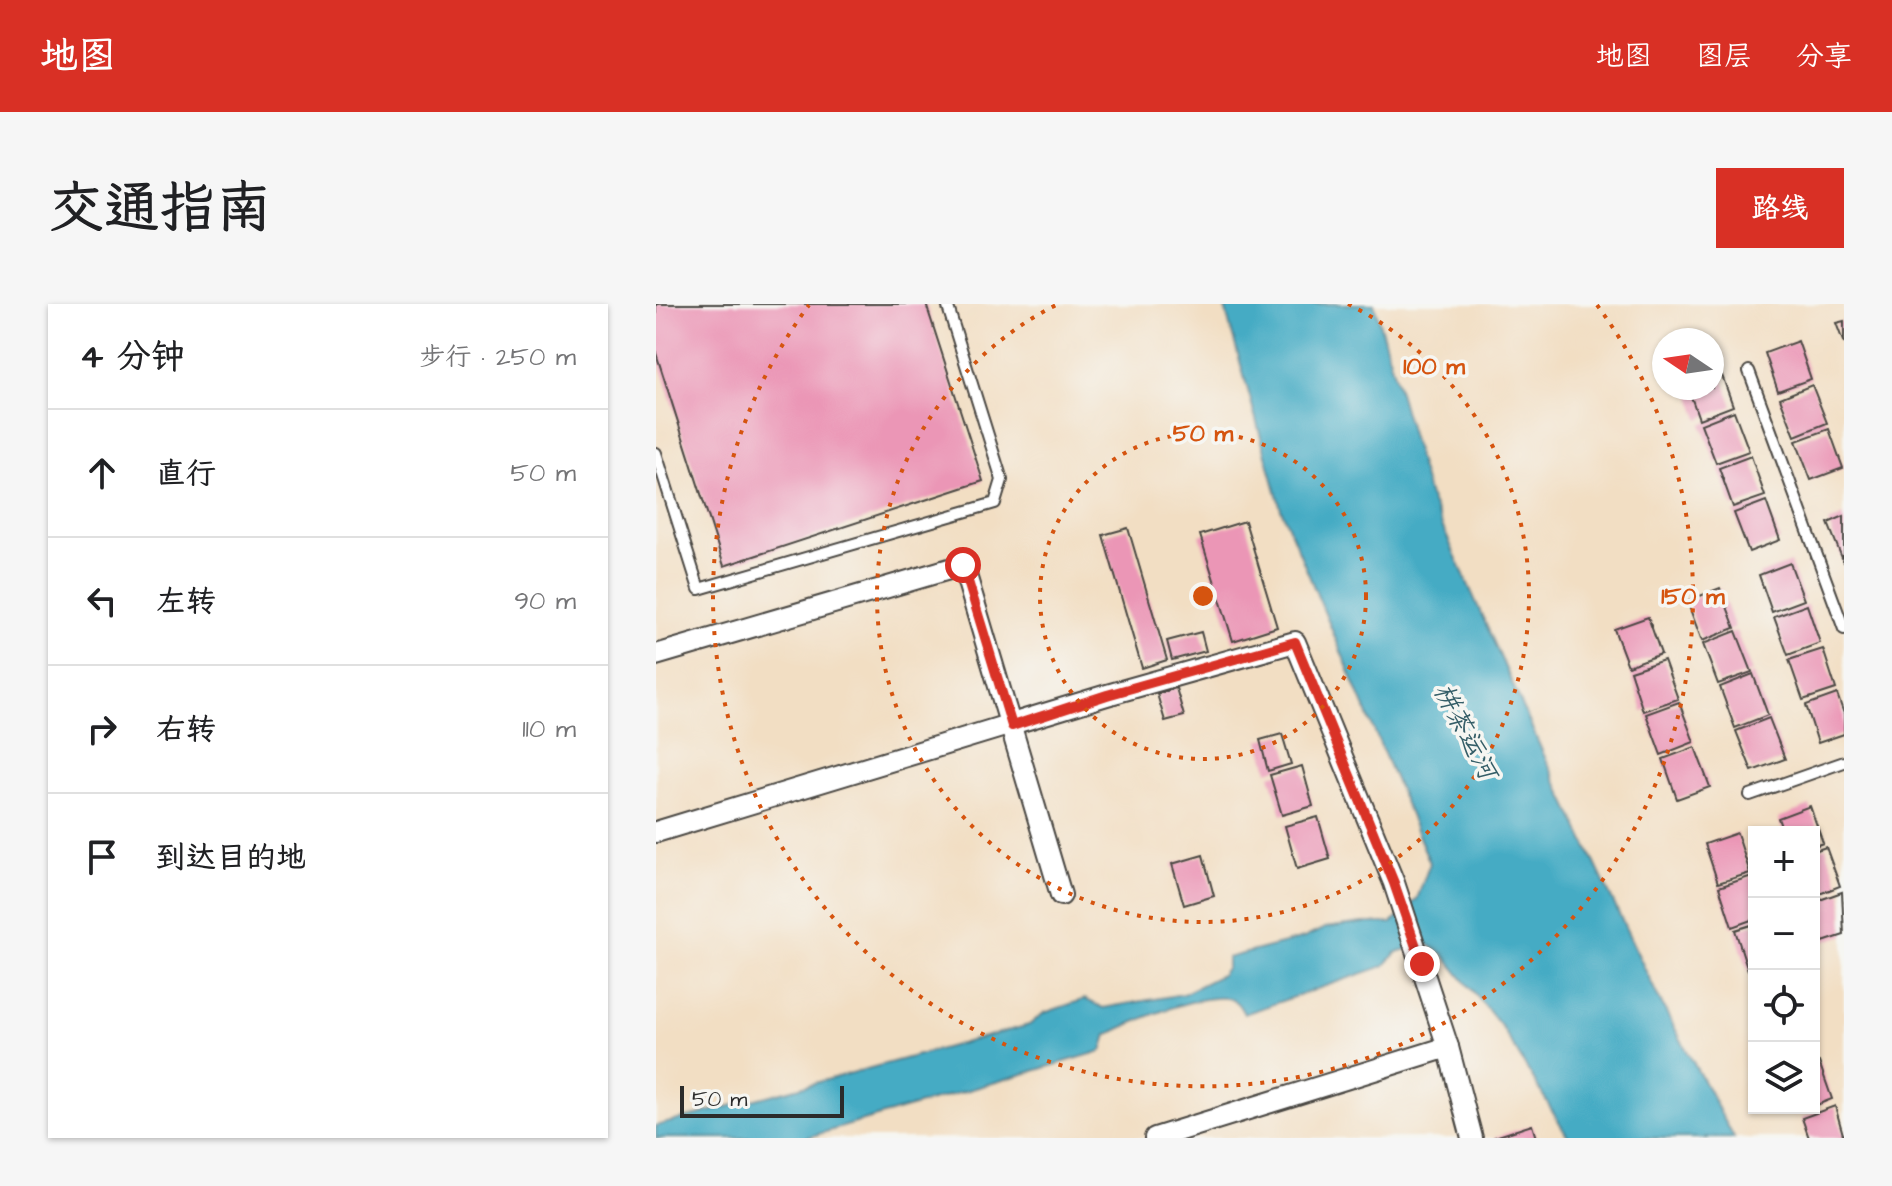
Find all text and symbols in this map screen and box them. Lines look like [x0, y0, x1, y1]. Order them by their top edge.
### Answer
text: 地图 [40, 31, 116, 83]
text: 地图 [1596, 37, 1652, 76]
text: 图层 [1696, 37, 1752, 76]
text: 分享 [1796, 37, 1852, 76]
button: 路线 [1716, 168, 1844, 248]
text: 交通指南 [48, 171, 272, 249]
north arrow [1652, 328, 1724, 400]
text: 4 分钟 [80, 333, 185, 381]
text: 步行 · 250 m [419, 339, 576, 375]
text: 100 m [1403, 350, 1465, 384]
text: 50 m [1173, 417, 1234, 451]
icon: ahead [80, 451, 124, 495]
text: 直行 [156, 453, 216, 495]
text: 50 m [511, 455, 576, 491]
route start [945, 547, 981, 583]
icon: left [80, 579, 124, 623]
text: 150 m [1661, 580, 1725, 614]
text: 左转 [156, 581, 216, 623]
centre of rings [1189, 582, 1217, 610]
text: 90 m [514, 583, 576, 619]
water label: 栟茶运河 [1425, 677, 1507, 789]
icon: right [80, 707, 124, 751]
text: 右转 [156, 709, 216, 751]
text: 110 m [522, 711, 576, 747]
map controls [1748, 826, 1820, 1114]
button: + [1748, 826, 1820, 898]
icon: arrive [80, 835, 124, 879]
text: 到达目的地 [156, 837, 306, 879]
button: − [1748, 898, 1820, 970]
route end [1404, 946, 1440, 982]
button: locate [1748, 970, 1820, 1042]
button: layers [1748, 1042, 1820, 1114]
scale bar [680, 1082, 844, 1118]
text: 50 m [692, 1084, 747, 1115]

